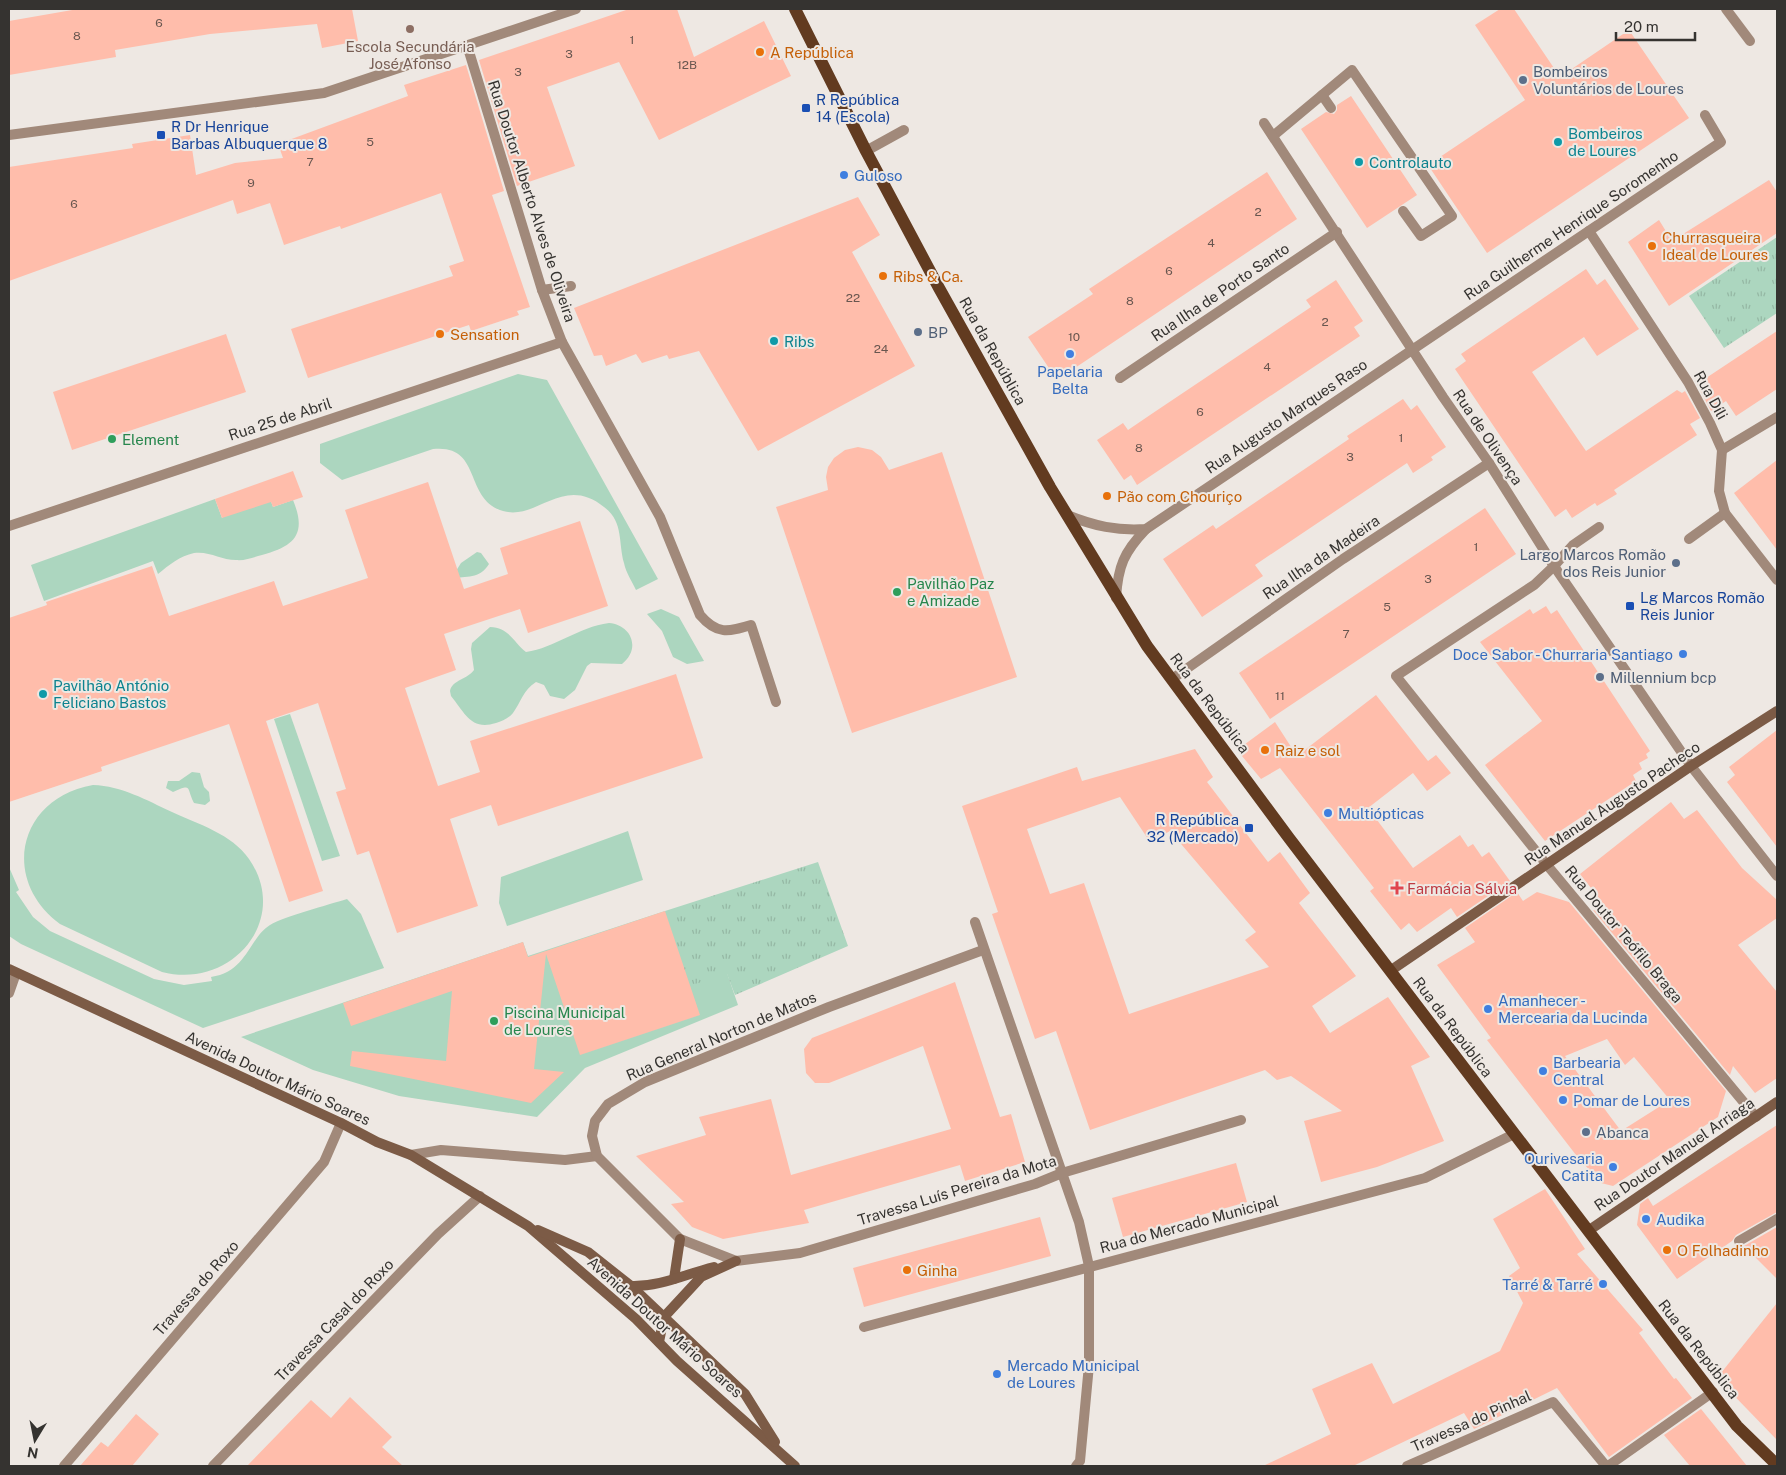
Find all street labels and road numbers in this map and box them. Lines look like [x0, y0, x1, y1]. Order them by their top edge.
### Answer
street label: Rua Doutor Alberto Alves de Oliveira [485, 78, 579, 324]
street label: Rua Guilherme Henrique Soromenho [1461, 147, 1681, 303]
street label: Rua Ilha de Porto Santo [1148, 239, 1292, 345]
street label: Rua da República [956, 294, 1030, 408]
street label: Rua Augusto Marques Raso [1202, 355, 1370, 477]
street label: Rua Díli [1691, 368, 1731, 422]
street label: Rua de Olivença [1450, 386, 1526, 488]
street label: Rua 25 de Abril [226, 394, 334, 444]
street label: Rua Ilha da Madeira [1259, 512, 1383, 602]
street label: Rua da República [1167, 650, 1253, 756]
street label: Rua Manuel Augusto Pacheco [1521, 738, 1703, 868]
street label: Rua Doutor Teófilo Braga [1562, 862, 1686, 1006]
street label: Rua da República [1410, 974, 1496, 1080]
street label: Rua General Norton de Matos [623, 988, 819, 1084]
street label: Avenida Doutor Mário Soares [183, 1028, 373, 1128]
street label: Rua Doutor Manuel Arriaga [1591, 1094, 1757, 1214]
street label: Travessa Luís Pereira da Mota [856, 1152, 1058, 1228]
street label: Rua do Mercado Municipal [1098, 1192, 1280, 1256]
street label: Travessa do Roxo [150, 1237, 242, 1339]
street label: Avenida Doutor Mário Soares [584, 1253, 746, 1401]
street label: Travessa Casal do Roxo [271, 1256, 397, 1384]
street label: Rua da República [1655, 1296, 1743, 1402]
street label: Travessa do Pinhal [1408, 1387, 1534, 1455]

